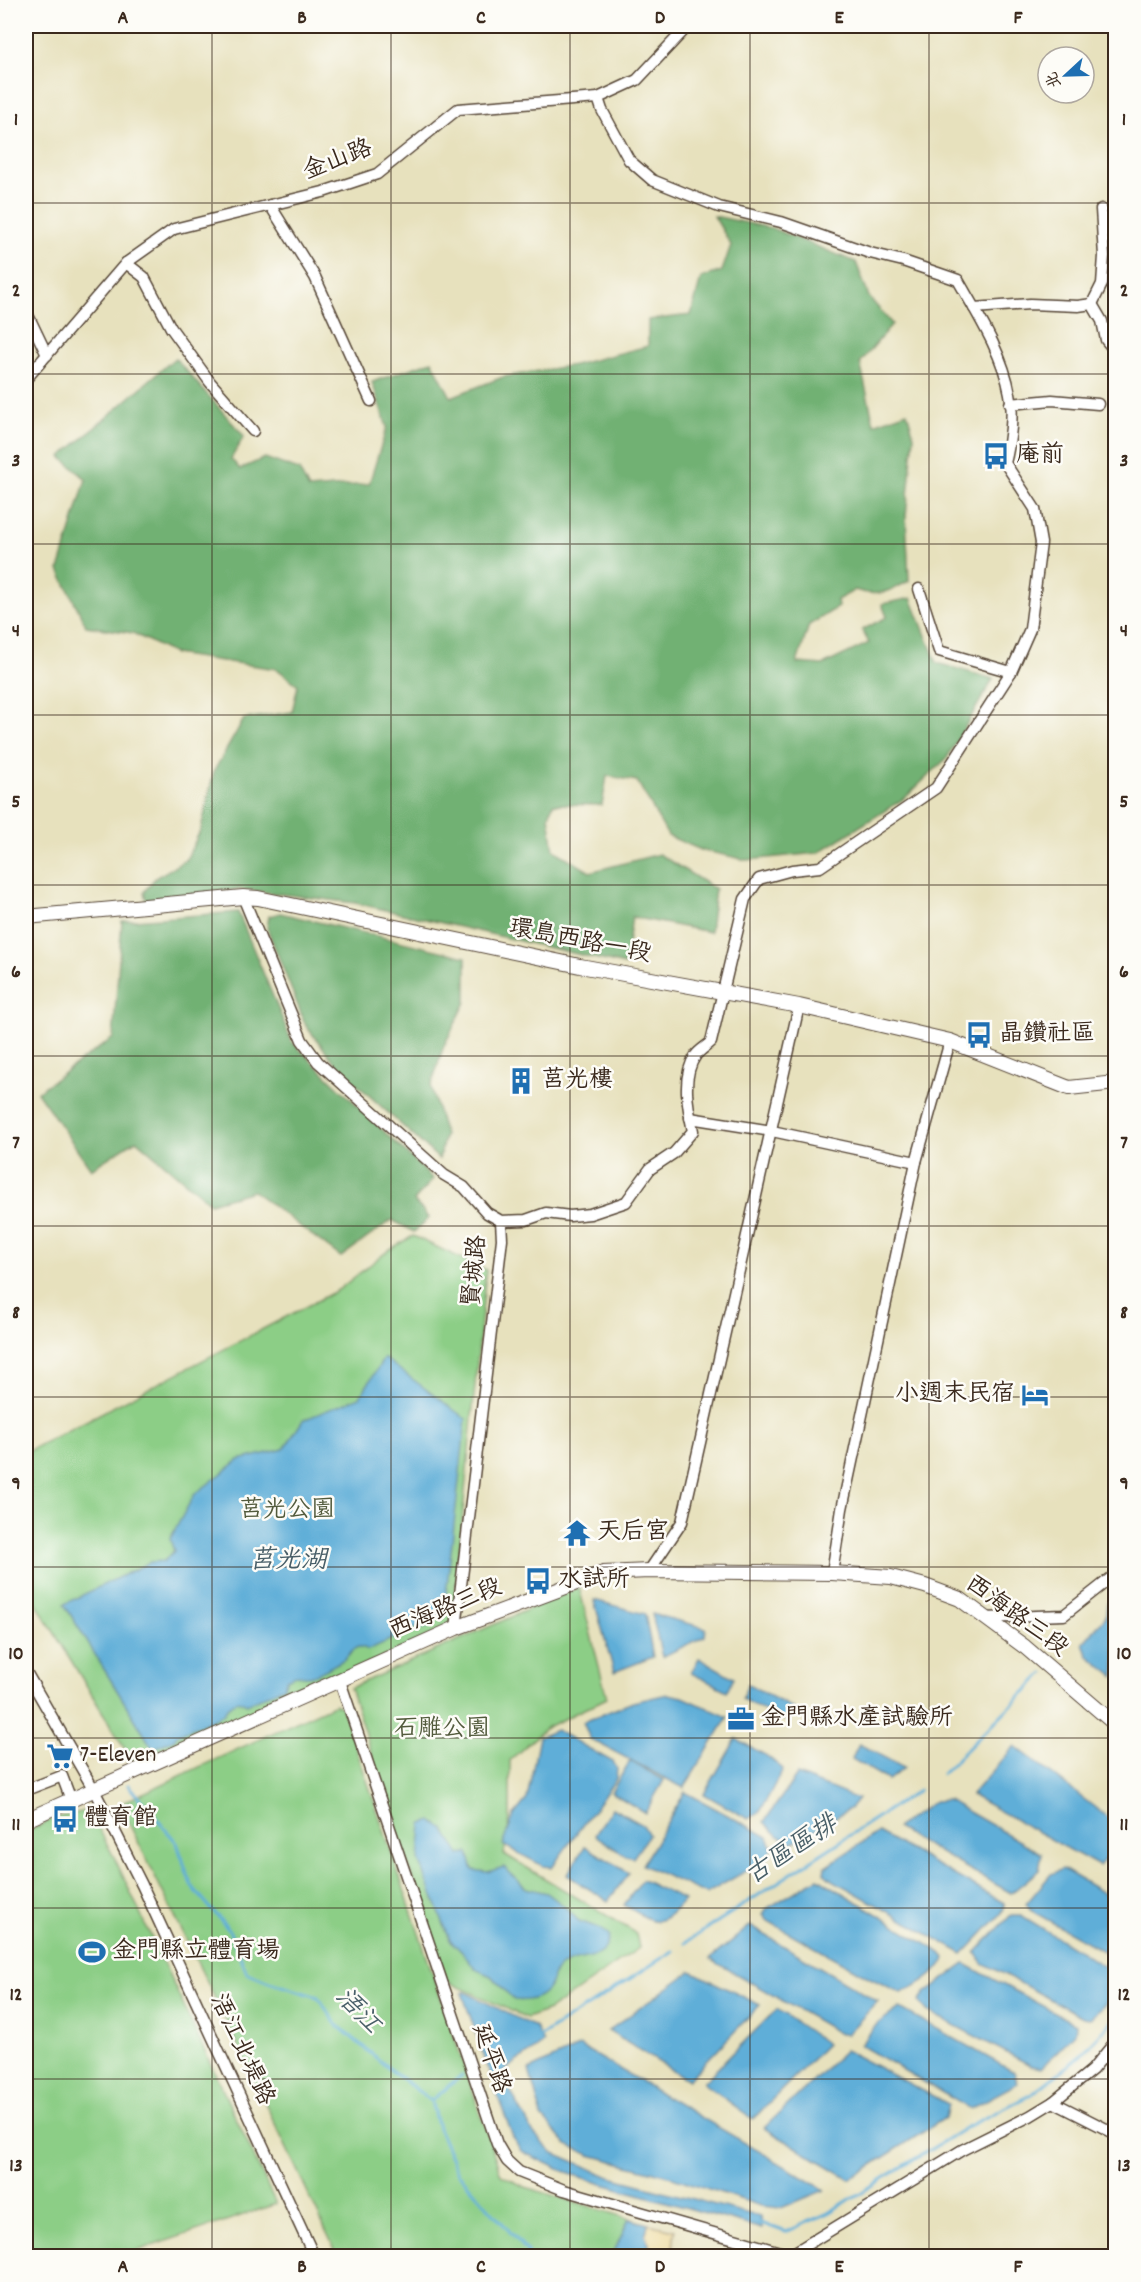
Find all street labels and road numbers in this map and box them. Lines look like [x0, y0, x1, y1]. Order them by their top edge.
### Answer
street label: 金山路 [298, 132, 378, 190]
street label: 環島西路一段 [506, 912, 654, 972]
street label: 賢城路 [456, 1234, 496, 1308]
street label: 西海路三段 [957, 1568, 1075, 1666]
street label: 西海路三段 [384, 1571, 508, 1649]
street label: 浯江北堤路 [200, 1988, 282, 2112]
street label: 延平路 [462, 2019, 518, 2099]

